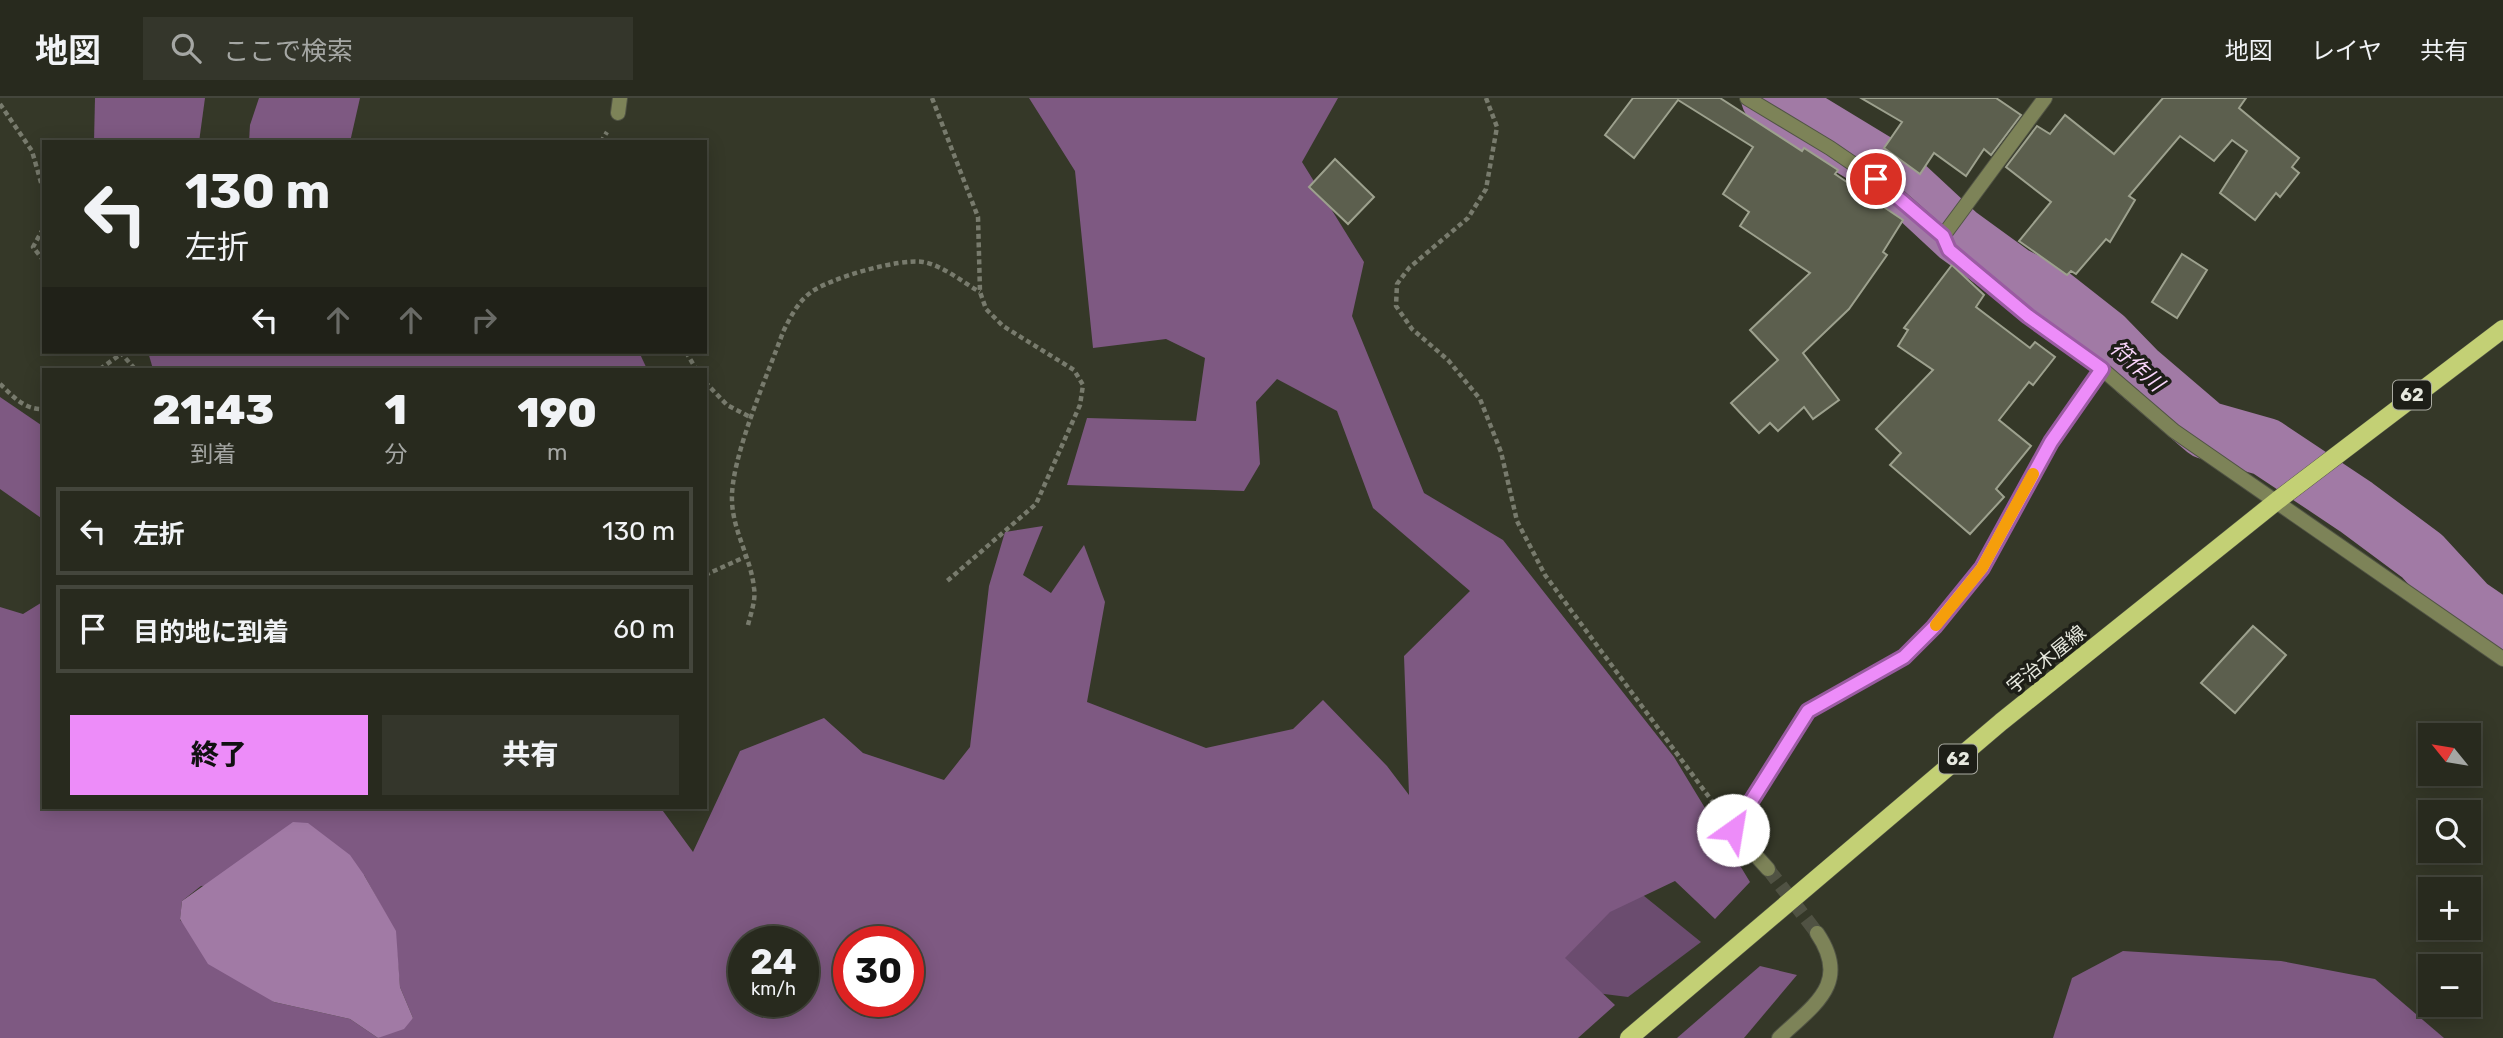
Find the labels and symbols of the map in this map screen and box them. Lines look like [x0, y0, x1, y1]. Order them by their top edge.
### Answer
pin [1846, 149, 1906, 209]
water label: 符作川 [2106, 335, 2171, 397]
road number: 62 [2393, 380, 2431, 410]
street label: 宇治木屋線 [2002, 621, 2090, 698]
north arrow [2418, 723, 2482, 786]
road number: 62 [1939, 744, 1977, 774]
position arrow [1696, 793, 1770, 867]
speed limit sign: 30 [833, 926, 924, 1017]

